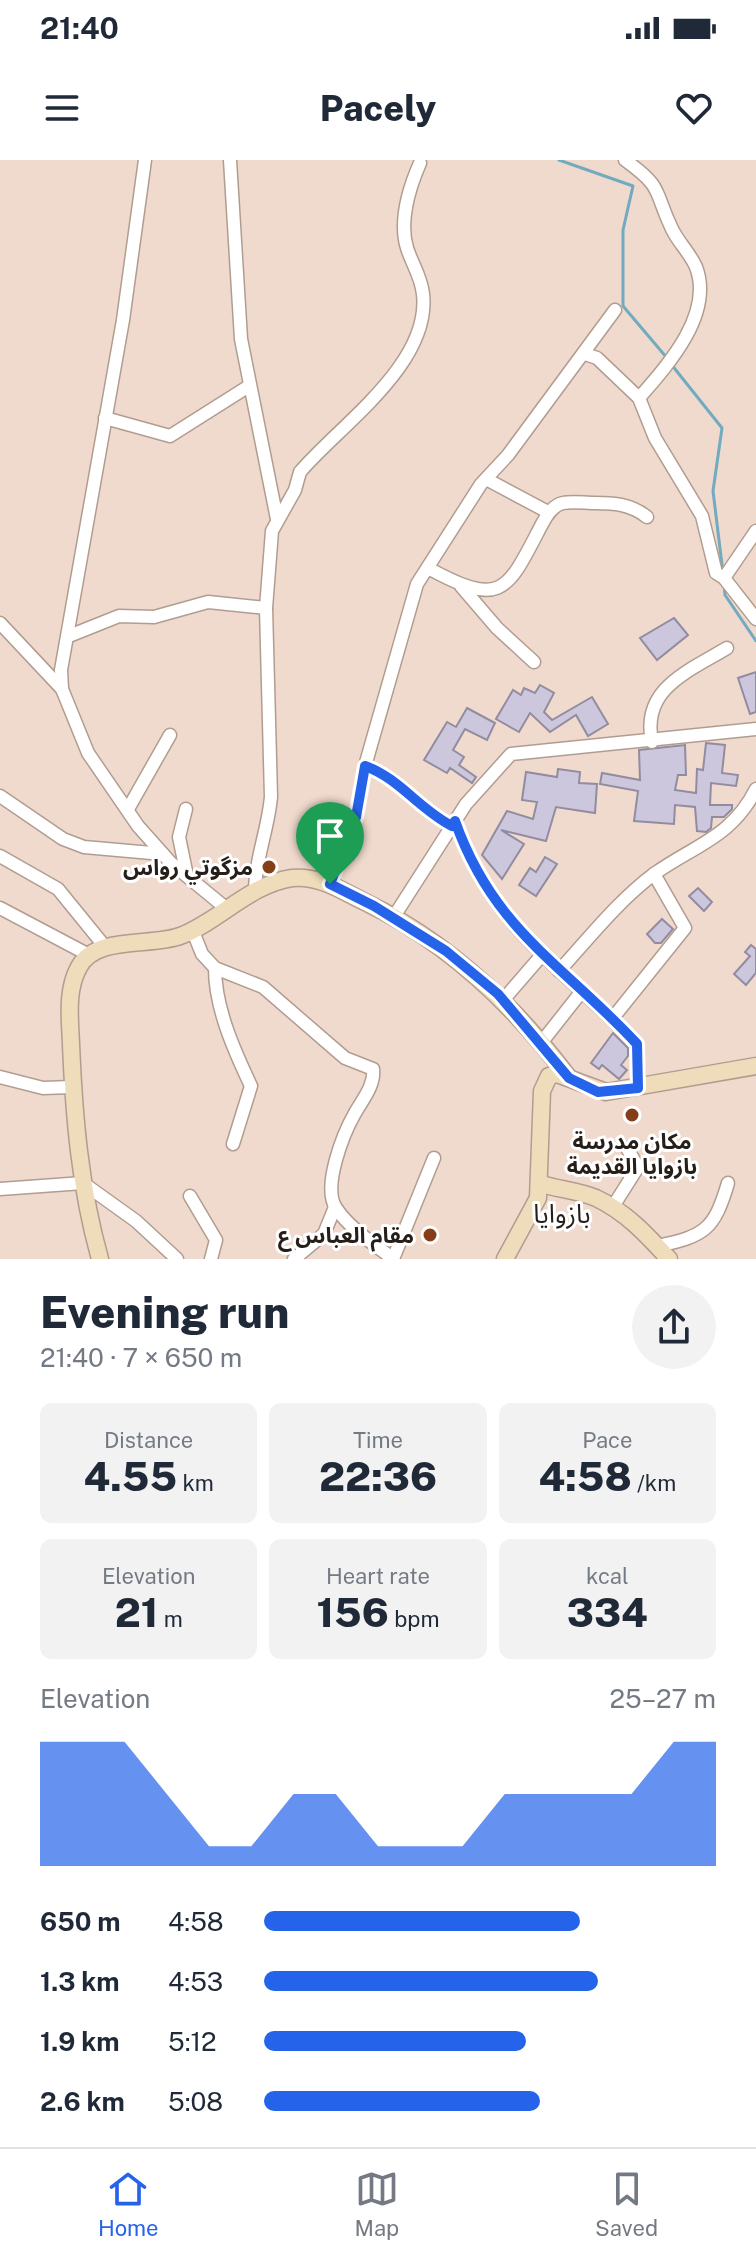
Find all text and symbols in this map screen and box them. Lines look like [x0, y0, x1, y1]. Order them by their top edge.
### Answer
text: 21:40 [40, 10, 119, 46]
icon: menu [40, 86, 84, 130]
icon: heart [672, 86, 716, 130]
text: Pacely [320, 87, 436, 129]
pin [296, 802, 364, 884]
icon: arrive [308, 814, 352, 858]
place label: مزگوتي رواس [123, 854, 253, 885]
marker: مزگوتي رواس [260, 858, 278, 876]
marker: مكان مدرسة بازوايا القديمة [623, 1106, 641, 1124]
place label: مكان مدرسة بازوايا القديمة [567, 1128, 697, 1180]
district label: بازوایا [533, 1198, 591, 1229]
place label: مقام العباس ع [278, 1222, 414, 1252]
marker: مقام العباس ع [421, 1226, 439, 1244]
button: share [632, 1285, 716, 1369]
text: Evening run [40, 1286, 289, 1338]
text: 21:40 · 7 × 650 m [40, 1342, 242, 1373]
text: Distance [104, 1427, 193, 1453]
text: Time [353, 1427, 403, 1453]
text: Pace [582, 1427, 632, 1453]
text: 4.55 [83, 1453, 177, 1500]
text: 22:36 [319, 1453, 437, 1500]
text: 4:58 [538, 1453, 632, 1500]
text: km [177, 1470, 214, 1496]
text: /km [632, 1470, 676, 1496]
text: Elevation [102, 1563, 195, 1589]
text: Heart rate [326, 1563, 430, 1589]
text: kcal [586, 1563, 629, 1589]
text: 21 [115, 1589, 158, 1636]
text: 156 [317, 1589, 389, 1636]
text: 334 [567, 1589, 648, 1636]
text: m [158, 1606, 183, 1632]
text: bpm [389, 1606, 439, 1632]
text: Elevation [40, 1683, 150, 1714]
text: 25–27 m [610, 1683, 716, 1714]
text: 650 m [40, 1906, 121, 1937]
text: 4:58 [168, 1906, 224, 1937]
text: 1.3 km [40, 1966, 120, 1997]
text: 4:53 [168, 1966, 223, 1997]
text: 1.9 km [40, 2026, 119, 2057]
text: 5:12 [168, 2026, 217, 2057]
text: 2.6 km [40, 2086, 125, 2117]
text: 5:08 [168, 2086, 223, 2117]
tab: Home [98, 2167, 159, 2241]
tab: Map [355, 2167, 399, 2241]
tab: Saved [595, 2167, 658, 2241]

